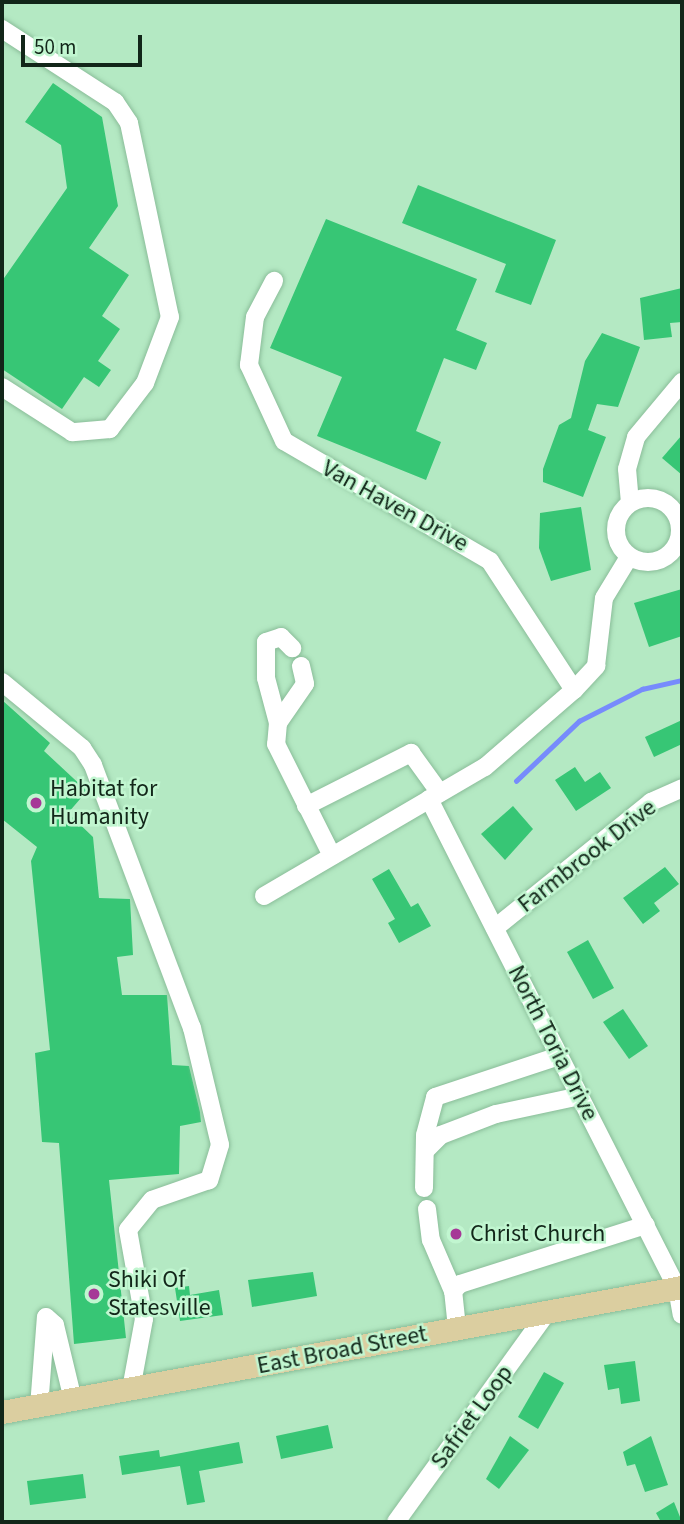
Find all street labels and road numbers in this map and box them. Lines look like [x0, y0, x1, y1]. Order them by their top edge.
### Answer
street label: Van Haven Drive [317, 454, 473, 558]
street label: Farmbrook Drive [512, 793, 662, 919]
street label: North Toria Drive [502, 961, 604, 1125]
street label: East Broad Street [255, 1319, 429, 1381]
street label: Safriet Loop [425, 1359, 519, 1475]

